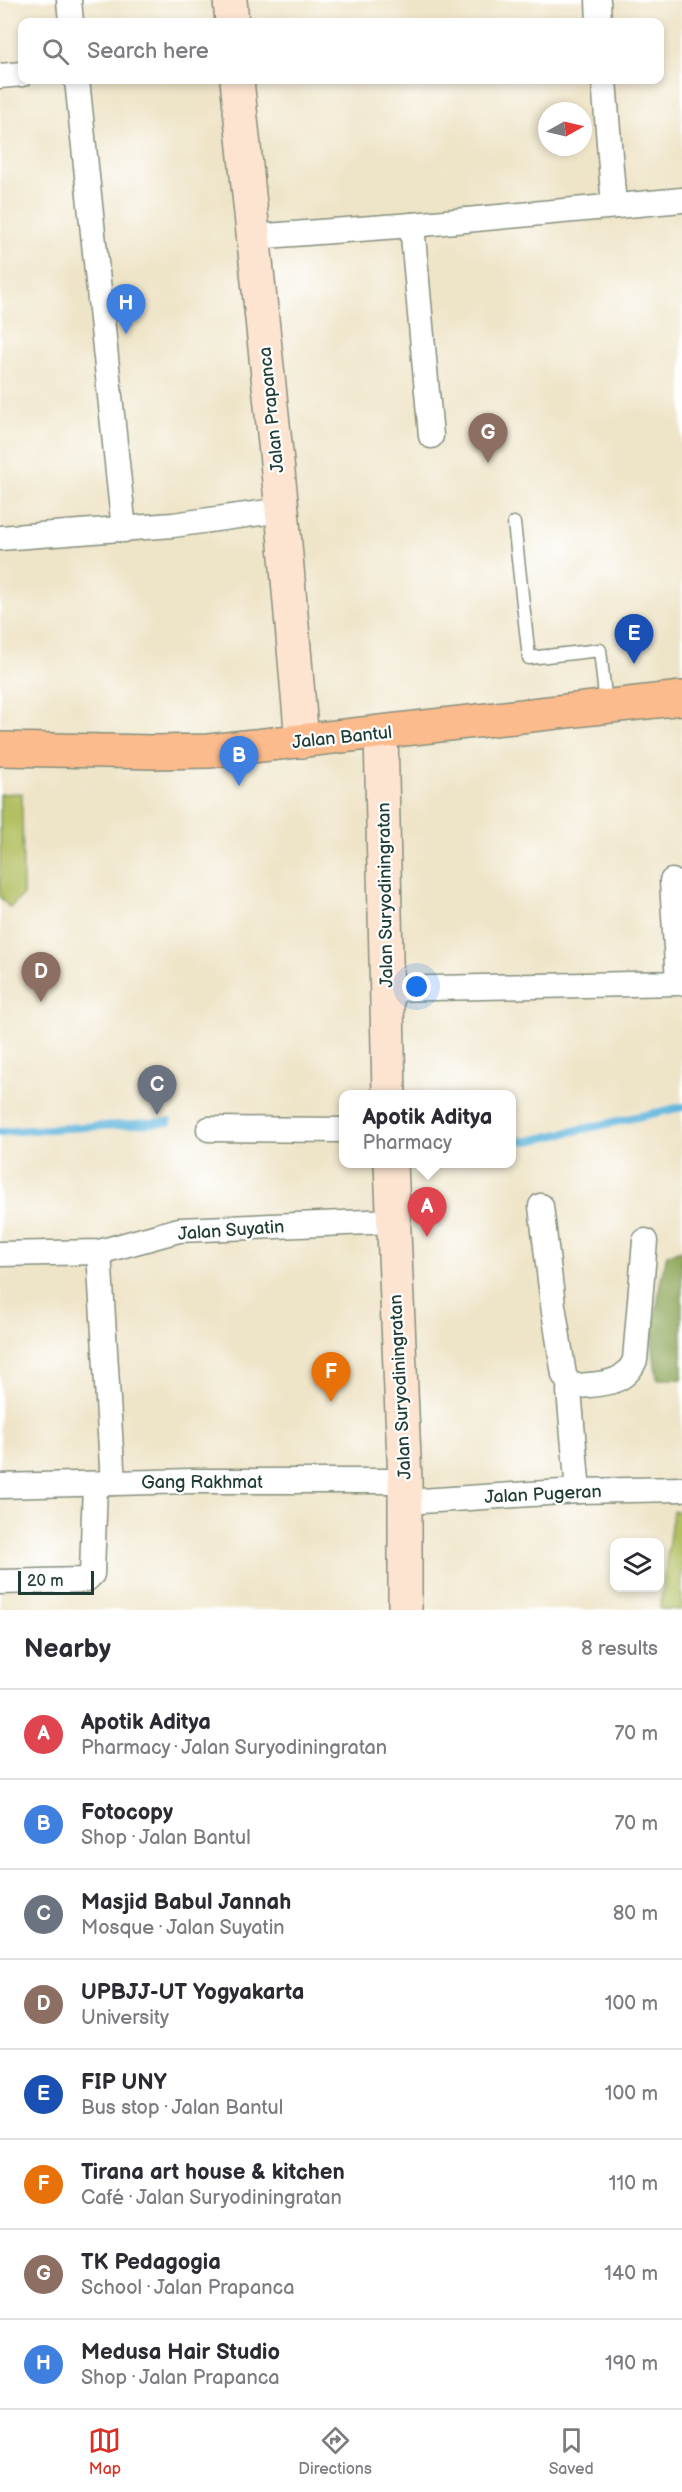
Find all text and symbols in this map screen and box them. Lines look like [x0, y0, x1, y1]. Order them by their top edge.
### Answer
search box [18, 18, 664, 84]
icon: search [39, 35, 72, 68]
text: Search here [87, 38, 209, 65]
north arrow [538, 102, 592, 156]
pin: H [106, 284, 146, 334]
street label: Jalan Prapanca [254, 346, 289, 474]
pin: G [468, 414, 508, 463]
pin: E [614, 614, 654, 664]
street label: Jalan Bantul [291, 722, 393, 753]
pin: B [220, 736, 258, 786]
street label: Jalan Suryodiningratan [373, 802, 398, 988]
pin: D [22, 952, 60, 1002]
your location [402, 972, 431, 1001]
pin: C [138, 1066, 176, 1115]
popup [339, 1090, 516, 1168]
text: Apotik Aditya [363, 1104, 492, 1131]
text: Pharmacy [363, 1131, 452, 1155]
pin: A [408, 1188, 446, 1237]
street label: Jalan Suyatin [177, 1216, 285, 1245]
street label: Jalan Suryodiningratan [385, 1294, 416, 1480]
pin: F [312, 1352, 350, 1402]
street label: Gang Rakhmat [141, 1472, 263, 1493]
street label: Jalan Pugeran [484, 1481, 602, 1508]
map controls [610, 1538, 664, 1592]
button: layers [610, 1538, 664, 1592]
scale bar [18, 1568, 94, 1596]
text: 20 m [27, 1572, 63, 1591]
text: Nearby [24, 1634, 111, 1665]
text: 8 results [581, 1637, 658, 1661]
text: Apotik Aditya [81, 1709, 211, 1736]
text: A [37, 1722, 50, 1746]
text: 70 m [614, 1722, 658, 1746]
text: Pharmacy · Jalan Suryodiningratan [81, 1736, 387, 1760]
text: Fotocopy [81, 1799, 173, 1826]
text: B [36, 1812, 51, 1836]
text: 70 m [614, 1812, 658, 1836]
text: Shop · Jalan Bantul [81, 1826, 251, 1850]
text: Masjid Babul Jannah [81, 1889, 291, 1916]
text: C [36, 1902, 51, 1926]
text: 80 m [613, 1902, 658, 1926]
text: Mosque · Jalan Suyatin [81, 1916, 285, 1940]
text: UPBJJ-UT Yogyakarta [81, 1979, 304, 2006]
text: D [37, 1992, 50, 2016]
text: 100 m [605, 1992, 658, 2016]
text: University [81, 2006, 169, 2030]
text: FIP UNY [81, 2069, 167, 2096]
text: E [37, 2082, 50, 2106]
text: 100 m [605, 2082, 658, 2106]
text: Bus stop · Jalan Bantul [81, 2096, 283, 2120]
text: Tirana art house & kitchen [81, 2159, 345, 2186]
text: F [37, 2172, 50, 2196]
text: 110 m [609, 2172, 658, 2196]
text: Café · Jalan Suryodiningratan [81, 2186, 342, 2210]
text: TK Pedagogia [81, 2249, 221, 2276]
text: G [36, 2262, 51, 2286]
text: 140 m [604, 2262, 658, 2286]
text: School · Jalan Prapanca [81, 2276, 295, 2300]
text: Medusa Hair Studio [81, 2339, 280, 2366]
text: H [36, 2352, 51, 2376]
text: 190 m [605, 2352, 658, 2376]
text: Shop · Jalan Prapanca [81, 2366, 280, 2390]
tab: Map [88, 2424, 121, 2479]
tab: Directions [298, 2424, 372, 2479]
tab: Saved [549, 2424, 594, 2479]

